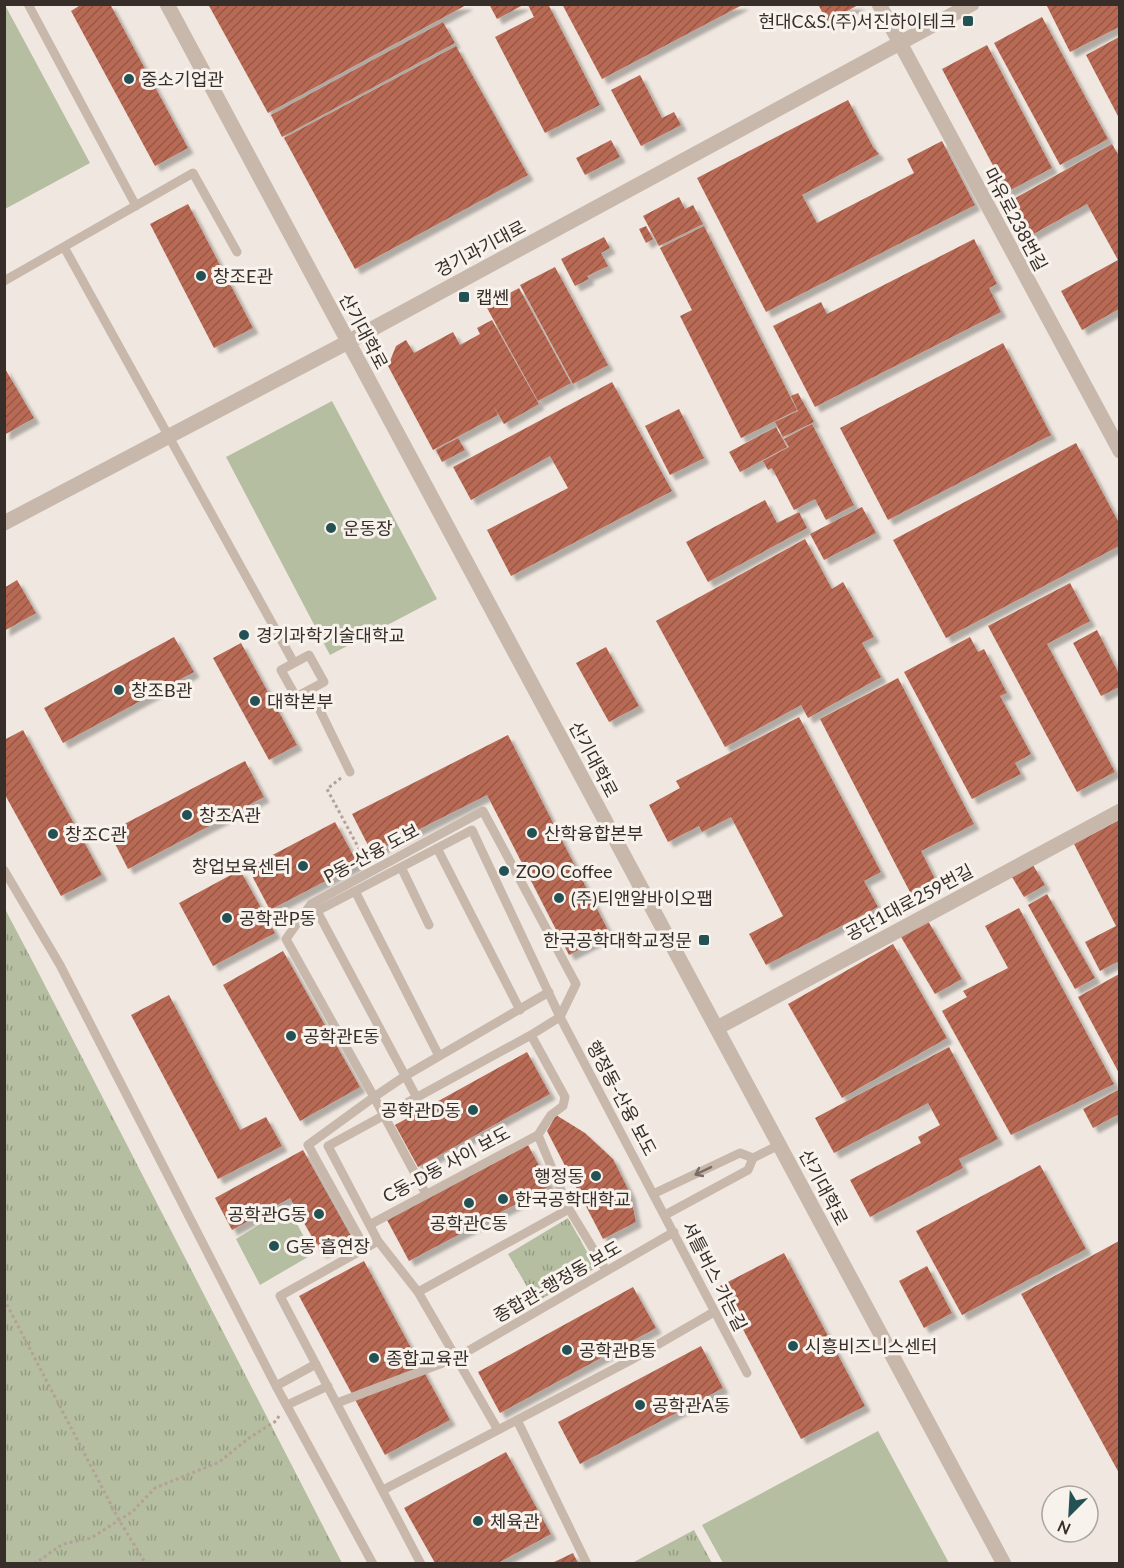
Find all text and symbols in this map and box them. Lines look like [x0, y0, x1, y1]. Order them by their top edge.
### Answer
place label: 현대C&S.(주)서진하이테크 [758, 10, 956, 32]
marker: 현대C&S.(주)서진하이테크 [961, 14, 975, 28]
place label: 중소기업관 [141, 68, 224, 90]
marker: 중소기업관 [122, 72, 136, 86]
street label: 마유로238번길 [979, 163, 1053, 275]
street label: 경기과기대로 [431, 215, 529, 281]
place label: 창조E관 [213, 265, 274, 287]
marker: 창조E관 [194, 269, 208, 283]
place label: 캡쎈 [476, 286, 509, 308]
street label: 산기대학로 [335, 289, 393, 373]
marker: 캡쎈 [457, 290, 471, 304]
place label: 운동장 [343, 517, 393, 539]
marker: 운동장 [324, 521, 338, 535]
place label: 경기과학기술대학교 [256, 624, 405, 646]
marker: 경기과학기술대학교 [237, 628, 251, 642]
place label: 창조B관 [131, 679, 193, 701]
marker: 창조B관 [112, 683, 126, 697]
place label: 대학본부 [267, 690, 333, 712]
marker: 대학본부 [248, 694, 262, 708]
street label: 산기대학로 [565, 717, 623, 801]
place label: 창조A관 [199, 804, 261, 826]
marker: 창조A관 [180, 808, 194, 822]
street label: P동-산융 도보 [320, 819, 422, 887]
place label: 산학융합본부 [544, 822, 643, 844]
place label: 창조C관 [65, 823, 127, 845]
marker: 산학융합본부 [525, 826, 539, 840]
marker: 창조C관 [46, 827, 60, 841]
place label: 창업보육센터 [192, 855, 291, 877]
marker: 창업보육센터 [296, 859, 310, 873]
street label: 공단1대로259번길 [842, 859, 976, 945]
place label: ZOO Coffee [516, 860, 613, 882]
marker: ZOO Coffee [497, 864, 511, 878]
place label: (주)티앤알바이오팹 [571, 887, 713, 909]
marker: (주)티앤알바이오팹 [552, 891, 566, 905]
place label: 공학관P동 [239, 907, 316, 929]
marker: 공학관P동 [220, 911, 234, 925]
place label: 한국공학대학교정문 [543, 929, 692, 951]
marker: 한국공학대학교정문 [697, 933, 711, 947]
place label: 공학관E동 [303, 1025, 380, 1047]
marker: 공학관E동 [284, 1029, 298, 1043]
street label: 행정동-산융 보도 [582, 1037, 662, 1159]
place label: 공학관D동 [381, 1099, 461, 1121]
marker: 공학관D동 [466, 1103, 480, 1117]
street label: C동-D동 사이 보도 [379, 1121, 513, 1207]
street label: 산기대학로 [795, 1145, 853, 1229]
place label: 행정동 [534, 1165, 584, 1187]
one-way arrow [694, 1165, 712, 1177]
marker: 행정동 [589, 1169, 603, 1183]
place label: 한국공학대학교 [515, 1188, 631, 1210]
marker: 한국공학대학교 [496, 1192, 510, 1206]
marker: 공학관C동 [462, 1196, 476, 1210]
place label: 공학관G동 [228, 1203, 307, 1225]
marker: 공학관G동 [312, 1207, 326, 1221]
place label: 공학관C동 [430, 1212, 508, 1234]
street label: 셔틀버스 가는길 [678, 1217, 752, 1335]
place label: G동 흡연장 [286, 1235, 370, 1257]
street label: 종합관-행정동 보도 [489, 1236, 625, 1326]
marker: G동 흡연장 [267, 1239, 281, 1253]
place label: 시흥비즈니스센터 [805, 1335, 937, 1357]
place label: 공학관B동 [579, 1339, 657, 1361]
marker: 시흥비즈니스센터 [786, 1339, 800, 1353]
marker: 공학관B동 [560, 1343, 574, 1357]
place label: 종합교육관 [386, 1347, 469, 1369]
marker: 종합교육관 [367, 1351, 381, 1365]
place label: 공학관A동 [652, 1394, 730, 1416]
marker: 공학관A동 [633, 1398, 647, 1412]
north arrow [1040, 1484, 1100, 1544]
place label: 체육관 [490, 1510, 540, 1532]
marker: 체육관 [471, 1514, 485, 1528]
text: N [1054, 1517, 1073, 1539]

